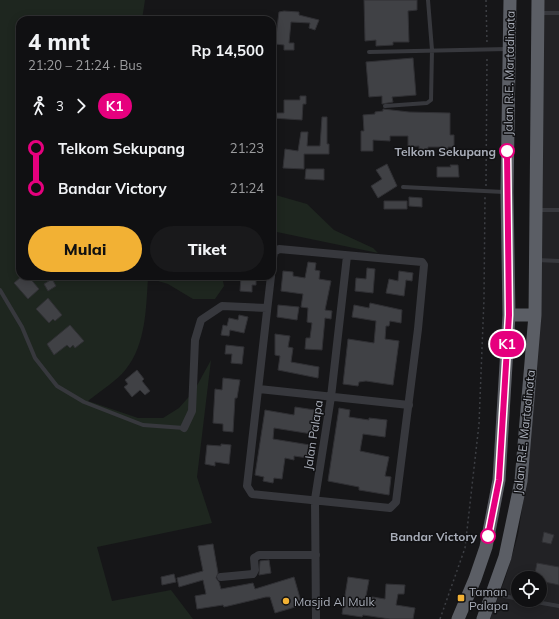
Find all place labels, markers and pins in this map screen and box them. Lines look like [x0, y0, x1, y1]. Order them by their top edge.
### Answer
marker: Telkom Sekupang [499, 143, 515, 159]
place label: Telkom Sekupang [394, 144, 496, 159]
marker: Bandar Victory [480, 528, 496, 544]
place label: Bandar Victory [390, 529, 477, 544]
place label: Taman Palapa [469, 584, 508, 613]
marker: Taman Palapa [456, 593, 466, 603]
place label: Masjid Al Mulk [294, 594, 375, 609]
marker: Masjid Al Mulk [281, 596, 291, 606]

